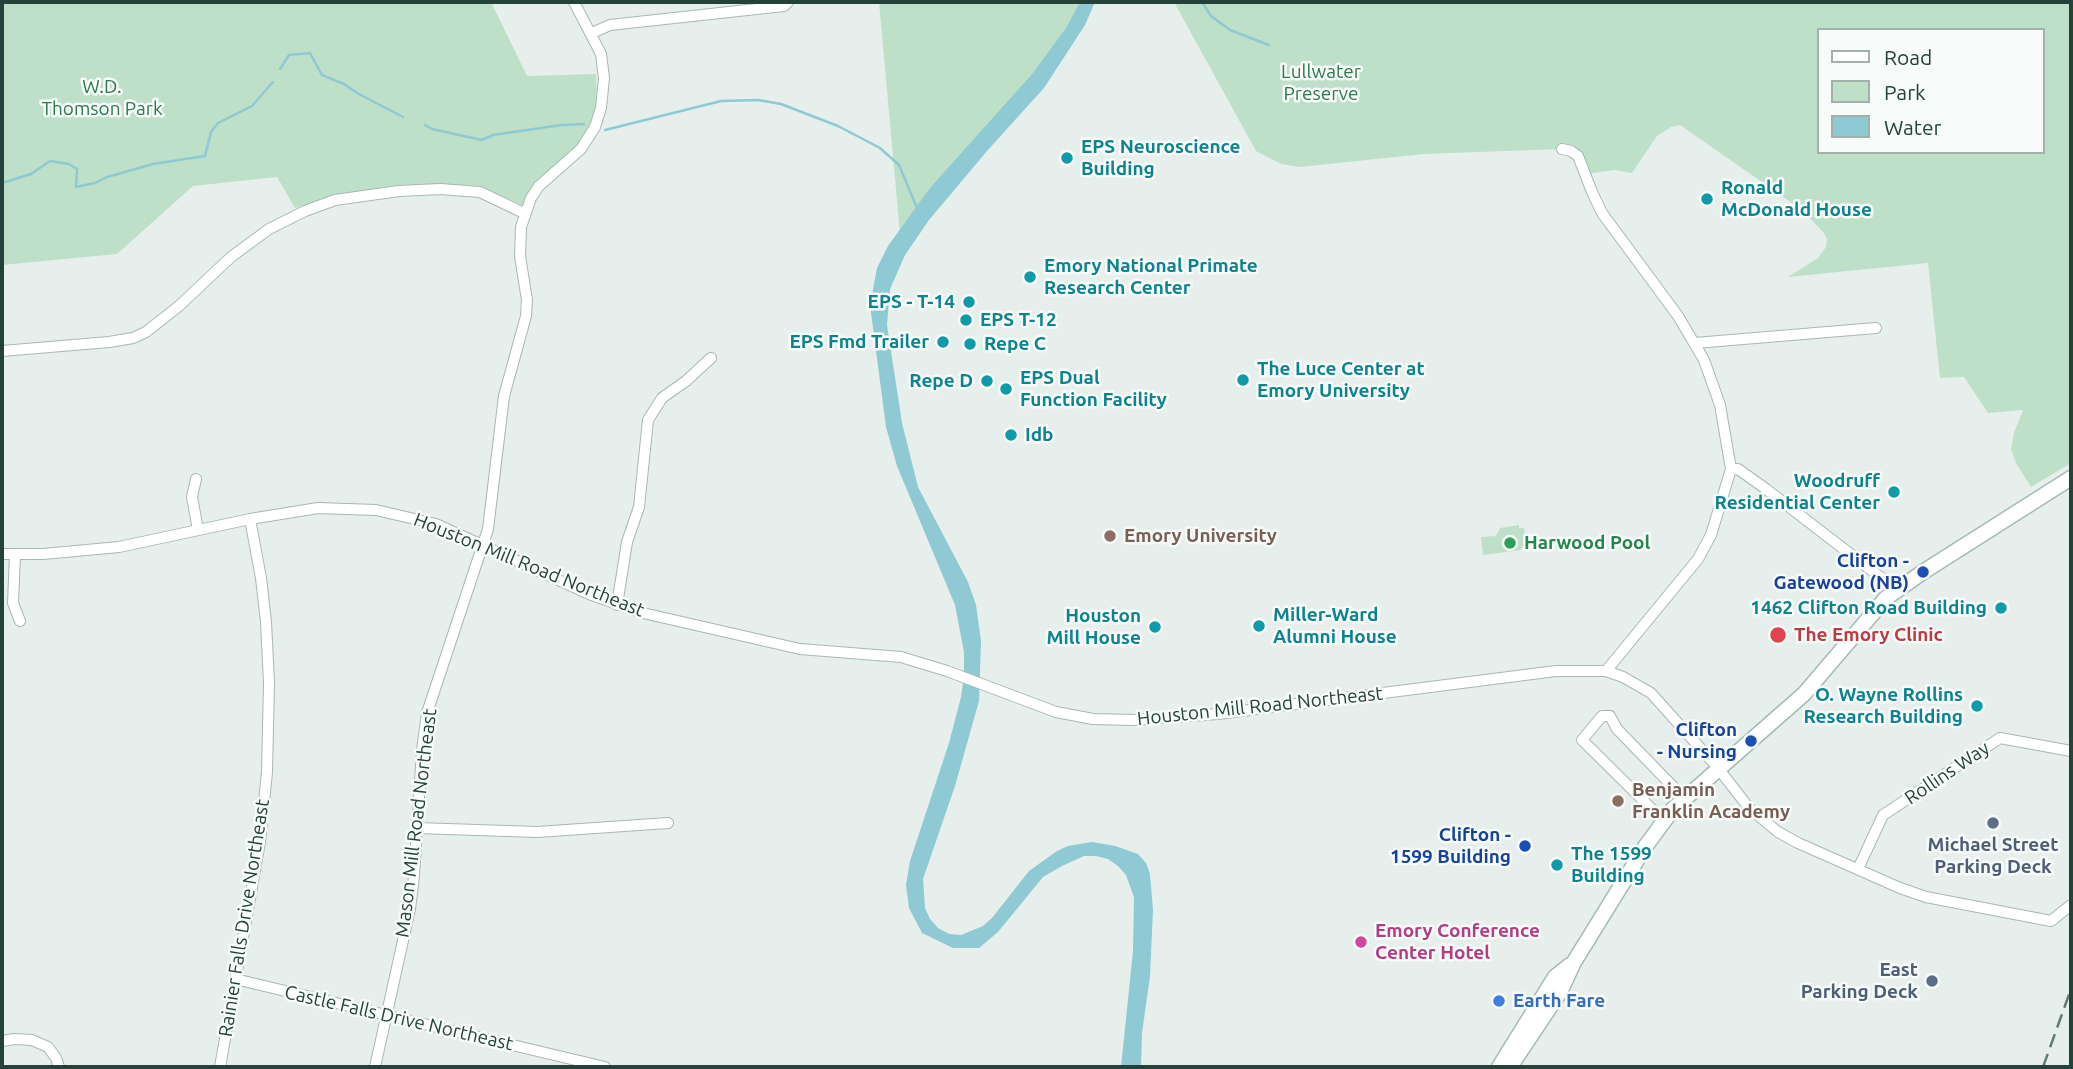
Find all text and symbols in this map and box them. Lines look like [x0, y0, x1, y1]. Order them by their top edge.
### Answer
legend [1818, 28, 2045, 154]
text: Road [1884, 45, 1932, 69]
park label: Lullwater Preserve [1281, 61, 1361, 105]
park label: W.D. Thomson Park [41, 76, 163, 120]
text: Park [1884, 80, 1926, 104]
text: Water [1884, 115, 1942, 139]
place label: EPS Neuroscience Building [1081, 136, 1241, 180]
marker: EPS Neuroscience Building [1059, 150, 1075, 166]
place label: Ronald McDonald House [1721, 177, 1872, 221]
marker: Ronald McDonald House [1699, 191, 1715, 207]
place label: Emory National Primate Research Center [1044, 255, 1258, 299]
marker: Emory National Primate Research Center [1022, 269, 1038, 285]
place label: EPS - T-14 [868, 291, 955, 313]
marker: EPS - T-14 [961, 294, 977, 310]
place label: EPS T-12 [980, 309, 1057, 331]
marker: EPS T-12 [958, 312, 974, 328]
place label: EPS Fmd Trailer [789, 331, 929, 353]
place label: Repe C [984, 333, 1046, 355]
marker: EPS Fmd Trailer [935, 334, 951, 350]
marker: Repe C [962, 336, 978, 352]
place label: The Luce Center at Emory University [1257, 358, 1425, 402]
place label: EPS Dual Function Facility [1020, 367, 1167, 411]
place label: Repe D [909, 370, 973, 392]
marker: The Luce Center at Emory University [1235, 372, 1251, 388]
marker: Repe D [979, 373, 995, 389]
marker: EPS Dual Function Facility [998, 381, 1014, 397]
place label: Idb [1025, 424, 1053, 446]
marker: Idb [1003, 427, 1019, 443]
place label: Woodruff Residential Center [1715, 470, 1880, 514]
marker: Woodruff Residential Center [1886, 484, 1902, 500]
street label: Houston Mill Road Northeast [410, 508, 648, 622]
place label: Emory University [1124, 525, 1277, 547]
marker: Emory University [1102, 528, 1118, 544]
place label: Harwood Pool [1524, 532, 1650, 554]
marker: Harwood Pool [1502, 535, 1518, 551]
place label: Clifton - Gatewood (NB) [1774, 550, 1909, 594]
marker: Clifton - Gatewood (NB) [1915, 564, 1931, 580]
place label: 1462 Clifton Road Building [1750, 597, 1987, 619]
marker: 1462 Clifton Road Building [1993, 600, 2009, 616]
place label: Miller-Ward Alumni House [1273, 604, 1397, 648]
place label: Houston Mill House [1047, 605, 1141, 649]
marker: Miller-Ward Alumni House [1251, 618, 1267, 634]
marker: Houston Mill House [1147, 619, 1163, 635]
place label: The Emory Clinic [1794, 624, 1943, 646]
marker: The Emory Clinic [1768, 625, 1788, 645]
street label: Houston Mill Road Northeast [1136, 682, 1384, 730]
place label: O. Wayne Rollins Research Building [1803, 684, 1963, 728]
marker: O. Wayne Rollins Research Building [1969, 698, 1985, 714]
street label: Mason Mill Road Northeast [391, 707, 441, 939]
place label: Clifton - Nursing [1657, 719, 1737, 763]
marker: Clifton - Nursing [1743, 733, 1759, 749]
street label: Rollins Way [1900, 736, 1994, 810]
place label: Benjamin Franklin Academy [1632, 779, 1790, 823]
marker: Benjamin Franklin Academy [1610, 793, 1626, 809]
street label: Rainier Falls Drive Northeast [214, 797, 274, 1039]
marker: Michael Street Parking Deck [1985, 815, 2001, 831]
place label: Clifton - 1599 Building [1390, 824, 1511, 868]
place label: Michael Street Parking Deck [1928, 834, 2058, 878]
marker: Clifton - 1599 Building [1517, 838, 1533, 854]
place label: The 1599 Building [1571, 843, 1652, 887]
marker: The 1599 Building [1549, 857, 1565, 873]
place label: Emory Conference Center Hotel [1375, 920, 1540, 964]
marker: Emory Conference Center Hotel [1353, 934, 1369, 950]
place label: East Parking Deck [1801, 959, 1918, 1003]
marker: East Parking Deck [1924, 973, 1940, 989]
street label: Castle Falls Drive Northeast [282, 981, 516, 1055]
place label: Earth Fare [1513, 990, 1605, 1012]
marker: Earth Fare [1491, 993, 1507, 1009]

